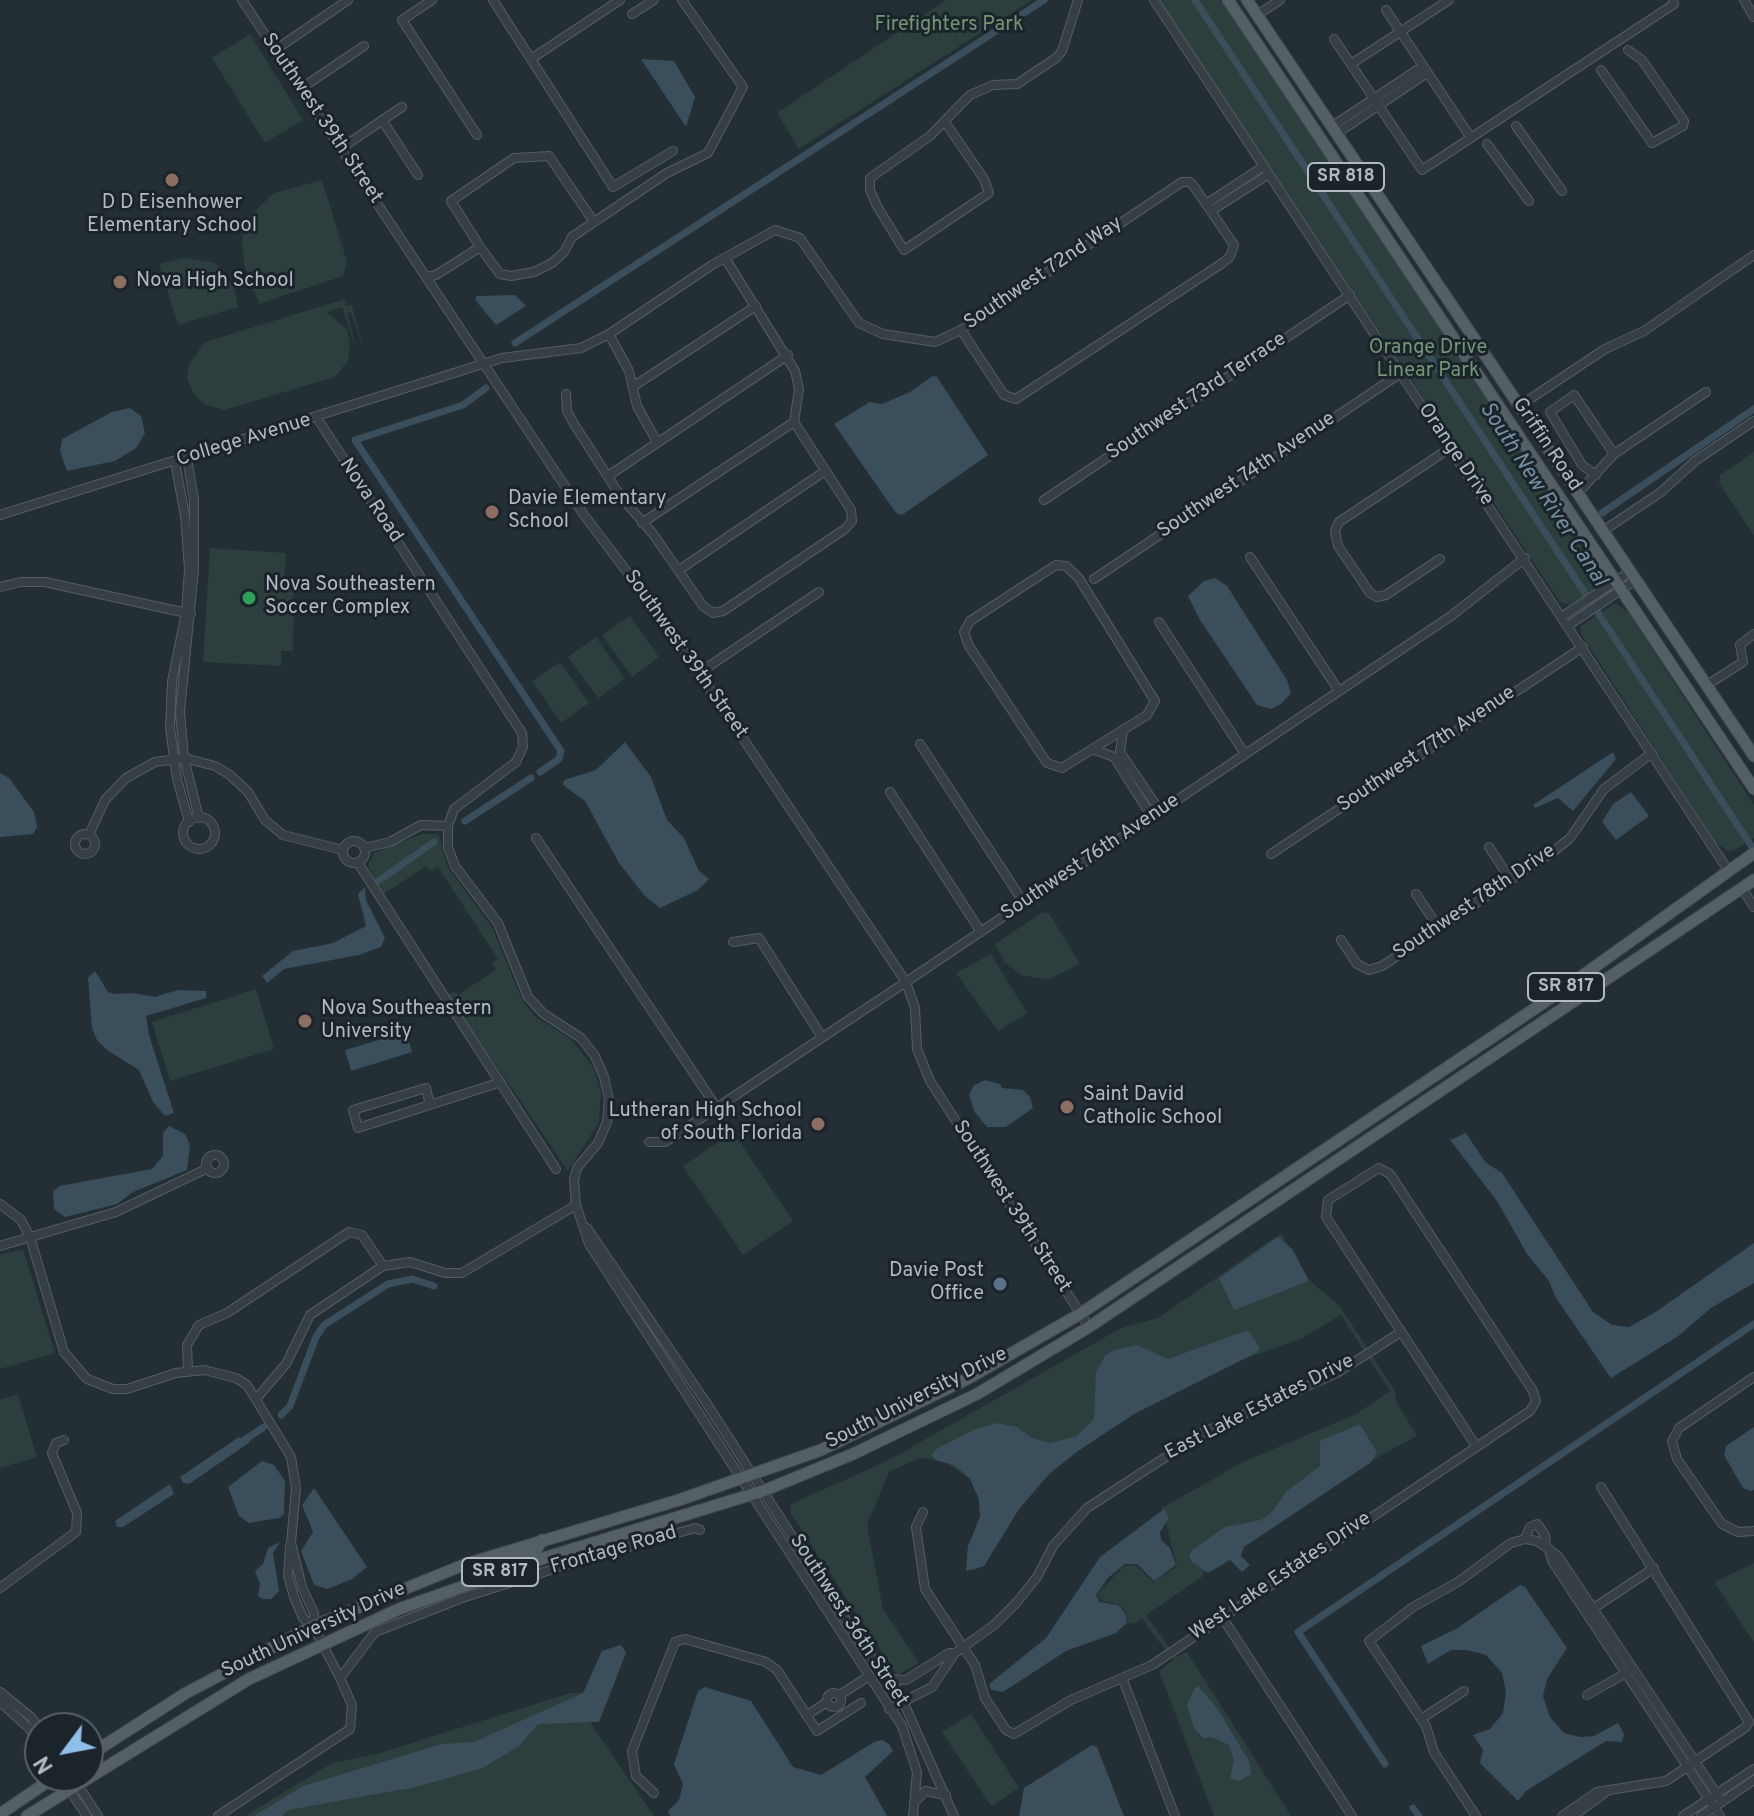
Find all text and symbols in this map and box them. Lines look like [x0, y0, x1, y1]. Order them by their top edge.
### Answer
park label: Firefighters Park [874, 14, 1024, 38]
street label: Southwest 39th Street [255, 29, 387, 209]
road number: SR 818 [1308, 163, 1384, 191]
marker: D D Eisenhower Elementary School [163, 171, 181, 189]
place label: D D Eisenhower Elementary School [87, 192, 257, 239]
street label: Southwest 72nd Way [960, 212, 1128, 336]
place label: Nova High School [136, 270, 294, 294]
marker: Nova High School [111, 273, 129, 291]
street label: Southwest 73rd Terrace [1103, 328, 1291, 466]
park label: Orange Drive Linear Park [1369, 337, 1487, 384]
street label: Griffin Road [1506, 394, 1586, 496]
water label: South New River Canal [1472, 398, 1612, 592]
street label: Orange Drive [1412, 399, 1498, 511]
street label: Southwest 74th Avenue [1154, 408, 1340, 544]
street label: College Avenue [174, 409, 314, 473]
street label: Nova Road [333, 454, 407, 548]
place label: Davie Elementary School [508, 488, 667, 535]
marker: Davie Elementary School [483, 503, 501, 521]
street label: Southwest 39th Street [618, 566, 752, 744]
place label: Nova Southeastern Soccer Complex [265, 574, 436, 621]
marker: Nova Southeastern Soccer Complex [240, 589, 258, 607]
street label: Southwest 77th Avenue [1334, 682, 1520, 818]
street label: Southwest 76th Avenue [997, 789, 1185, 927]
street label: Southwest 78th Drive [1389, 840, 1561, 966]
road number: SR 817 [1528, 973, 1604, 1001]
place label: Nova Southeastern University [321, 998, 492, 1045]
marker: Nova Southeastern University [296, 1012, 314, 1030]
place label: Saint David Catholic School [1083, 1084, 1222, 1131]
marker: Saint David Catholic School [1058, 1098, 1076, 1116]
place label: Lutheran High School of South Florida [608, 1100, 802, 1147]
marker: Lutheran High School of South Florida [809, 1115, 827, 1133]
street label: Southwest 39th Street [946, 1117, 1076, 1297]
place label: Davie Post Office [889, 1260, 984, 1307]
marker: Davie Post Office [991, 1275, 1009, 1293]
street label: South University Drive [822, 1343, 1012, 1455]
street label: East Lake Estates Drive [1162, 1350, 1358, 1466]
street label: West Lake Estates Drive [1186, 1507, 1376, 1647]
street label: Frontage Road [548, 1522, 680, 1580]
street label: Southwest 36th Street [783, 1530, 913, 1712]
road number: SR 817 [462, 1558, 538, 1586]
street label: South University Drive [218, 1578, 410, 1684]
north arrow [24, 1712, 104, 1792]
text: N [29, 1750, 61, 1778]

